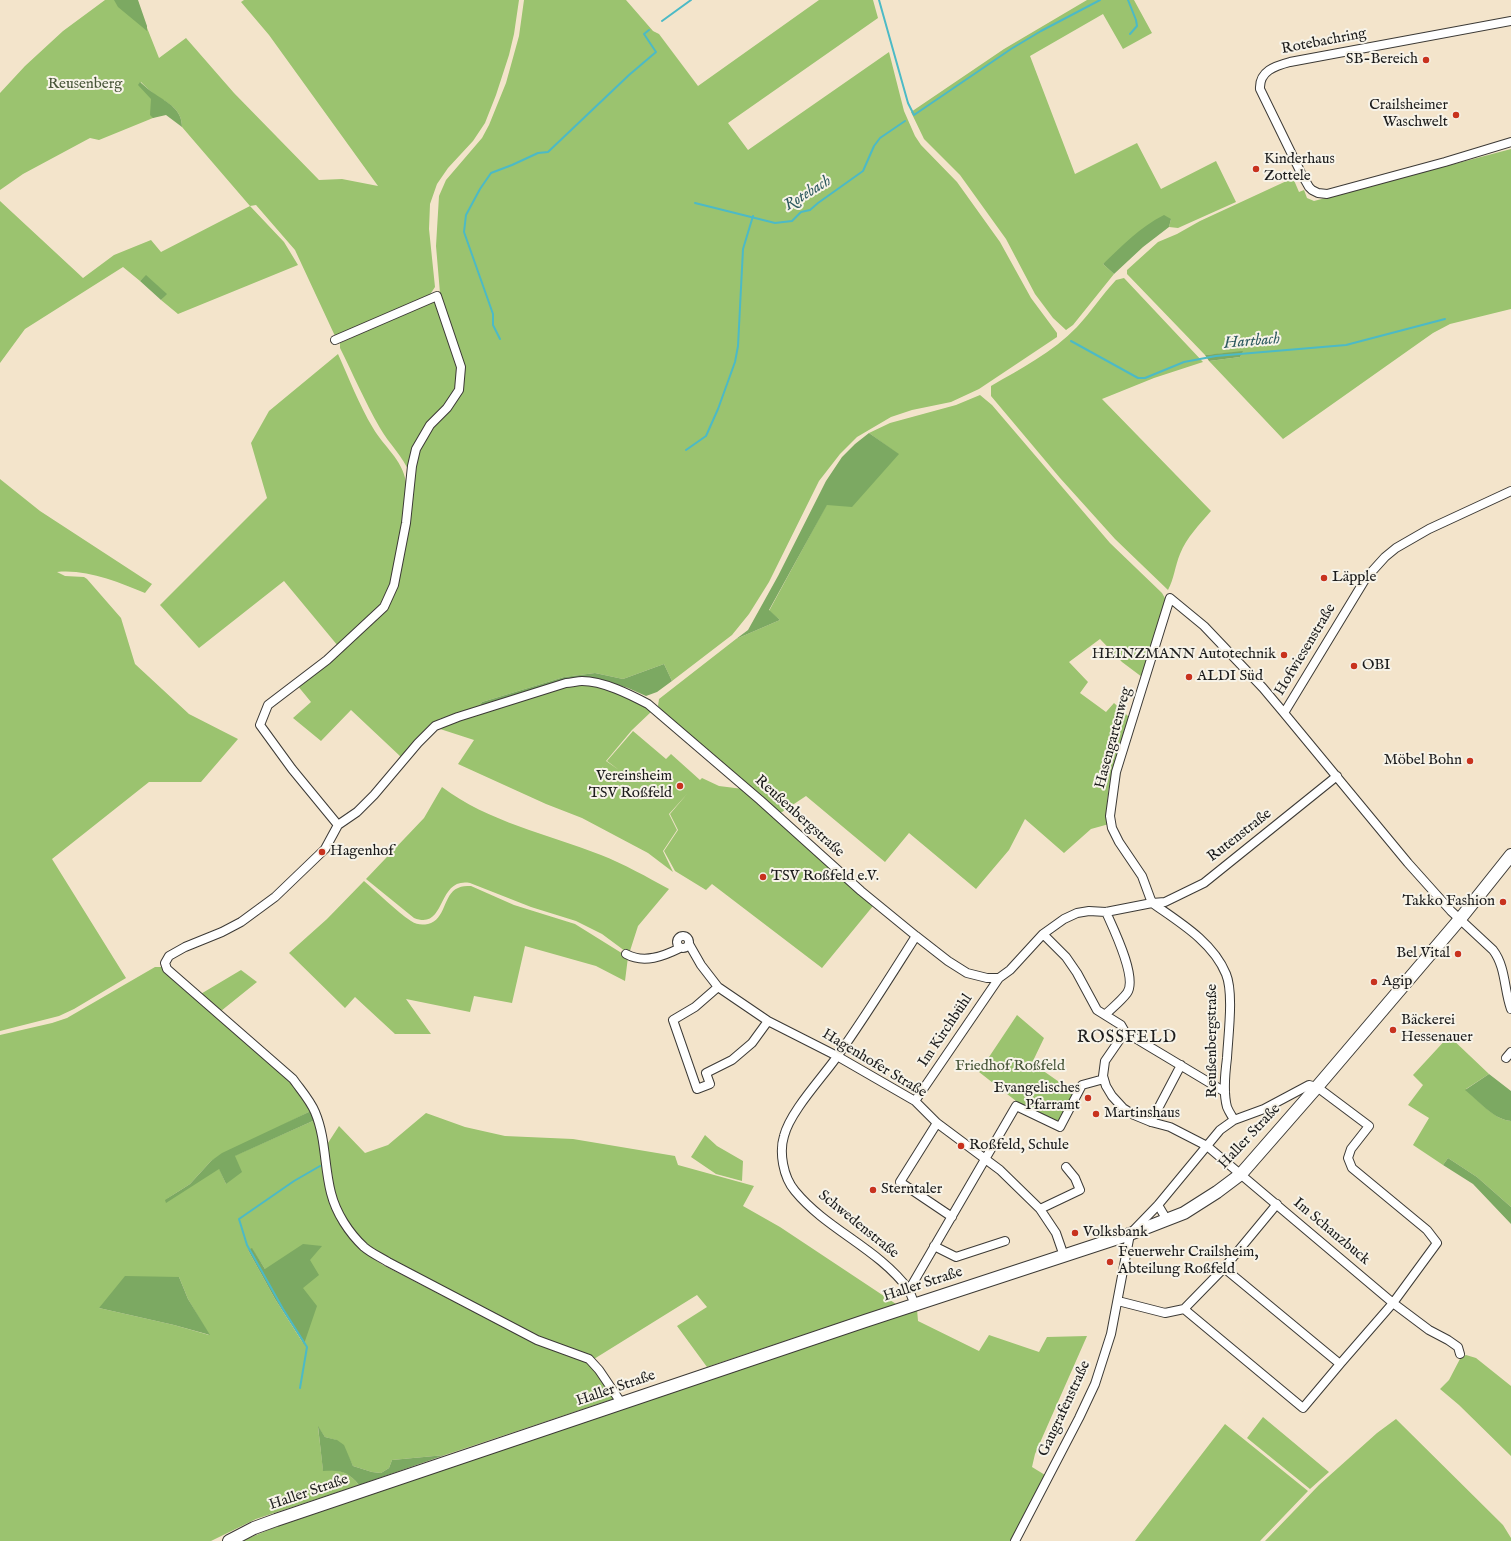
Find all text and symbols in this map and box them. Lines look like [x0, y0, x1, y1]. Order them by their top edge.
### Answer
street label: Rotebachring [1280, 25, 1368, 59]
place label: SB-Bereich [1346, 51, 1418, 69]
marker: SB-Bereich [1421, 55, 1431, 65]
park label: Reusenberg [48, 76, 122, 94]
place label: Crailsheimer Waschwelt [1369, 97, 1448, 132]
marker: Crailsheimer Waschwelt [1451, 110, 1461, 120]
place label: Kinderhaus Zottele [1264, 151, 1335, 186]
marker: Kinderhaus Zottele [1251, 164, 1261, 174]
water label: Rotebach [781, 172, 835, 216]
water label: Hartbach [1223, 330, 1281, 354]
place label: Läpple [1332, 569, 1376, 587]
marker: Läpple [1319, 573, 1329, 583]
street label: Hofwiesenstraße [1272, 601, 1340, 699]
place label: HEINZMANN Autotechnik [1092, 646, 1276, 664]
marker: HEINZMANN Autotechnik [1279, 650, 1289, 660]
place label: OBI [1362, 657, 1391, 675]
marker: OBI [1349, 661, 1359, 671]
place label: ALDI Süd [1197, 668, 1263, 686]
marker: ALDI Süd [1184, 672, 1194, 682]
street label: Hasengartenweg [1092, 685, 1136, 791]
place label: Möbel Bohn [1384, 752, 1462, 770]
marker: Möbel Bohn [1465, 756, 1475, 766]
place label: Vereinsheim TSV Roßfeld [589, 768, 672, 803]
street label: Reußenbergstraße [751, 772, 847, 862]
marker: Vereinsheim TSV Roßfeld [675, 781, 685, 791]
street label: Rutenstraße [1204, 805, 1276, 867]
place label: Hagenhof [330, 843, 394, 861]
marker: Hagenhof [317, 847, 327, 857]
place label: TSV Roßfeld e.V. [771, 868, 879, 886]
marker: TSV Roßfeld e.V. [758, 872, 768, 882]
place label: Takko Fashion [1402, 893, 1495, 911]
marker: Takko Fashion [1498, 897, 1508, 907]
place label: Bel Vital [1396, 945, 1450, 963]
marker: Bel Vital [1453, 949, 1463, 959]
place label: Agip [1382, 973, 1412, 991]
marker: Agip [1369, 977, 1379, 987]
street label: Reußenbergstraße [1204, 984, 1222, 1098]
street label: Im Kirchbühl [915, 991, 977, 1071]
place label: Bäckerei Hessenauer [1401, 1012, 1473, 1047]
marker: Bäckerei Hessenauer [1388, 1025, 1398, 1035]
street label: Hagenhofer Straße [818, 1026, 930, 1102]
district label: ROSSFELD [1077, 1029, 1177, 1049]
park label: Friedhof Roßfeld [955, 1058, 1065, 1076]
place label: Evangelisches Pfarramt [994, 1080, 1080, 1115]
marker: Evangelisches Pfarramt [1083, 1093, 1093, 1103]
street label: Haller Straße [1215, 1101, 1285, 1173]
place label: Martinshaus [1104, 1105, 1180, 1123]
marker: Martinshaus [1091, 1109, 1101, 1119]
place label: Roßfeld, Schule [969, 1137, 1069, 1155]
marker: Roßfeld, Schule [956, 1141, 966, 1151]
place label: Sterntaler [881, 1181, 942, 1199]
marker: Sterntaler [868, 1185, 878, 1195]
street label: Schwedenstraße [814, 1187, 902, 1263]
street label: Im Schanzbuck [1289, 1195, 1373, 1269]
place label: Volksbank [1083, 1224, 1148, 1242]
marker: Volksbank [1070, 1228, 1080, 1238]
place label: Feuerwehr Crailsheim, Abteilung Roßfeld [1118, 1244, 1258, 1279]
marker: Feuerwehr Crailsheim, Abteilung Roßfeld [1105, 1257, 1115, 1267]
street label: Haller Straße [881, 1264, 965, 1306]
street label: Gaugrafenstraße [1035, 1358, 1095, 1460]
street label: Haller Straße [574, 1367, 658, 1411]
street label: Haller Straße [267, 1471, 351, 1515]

